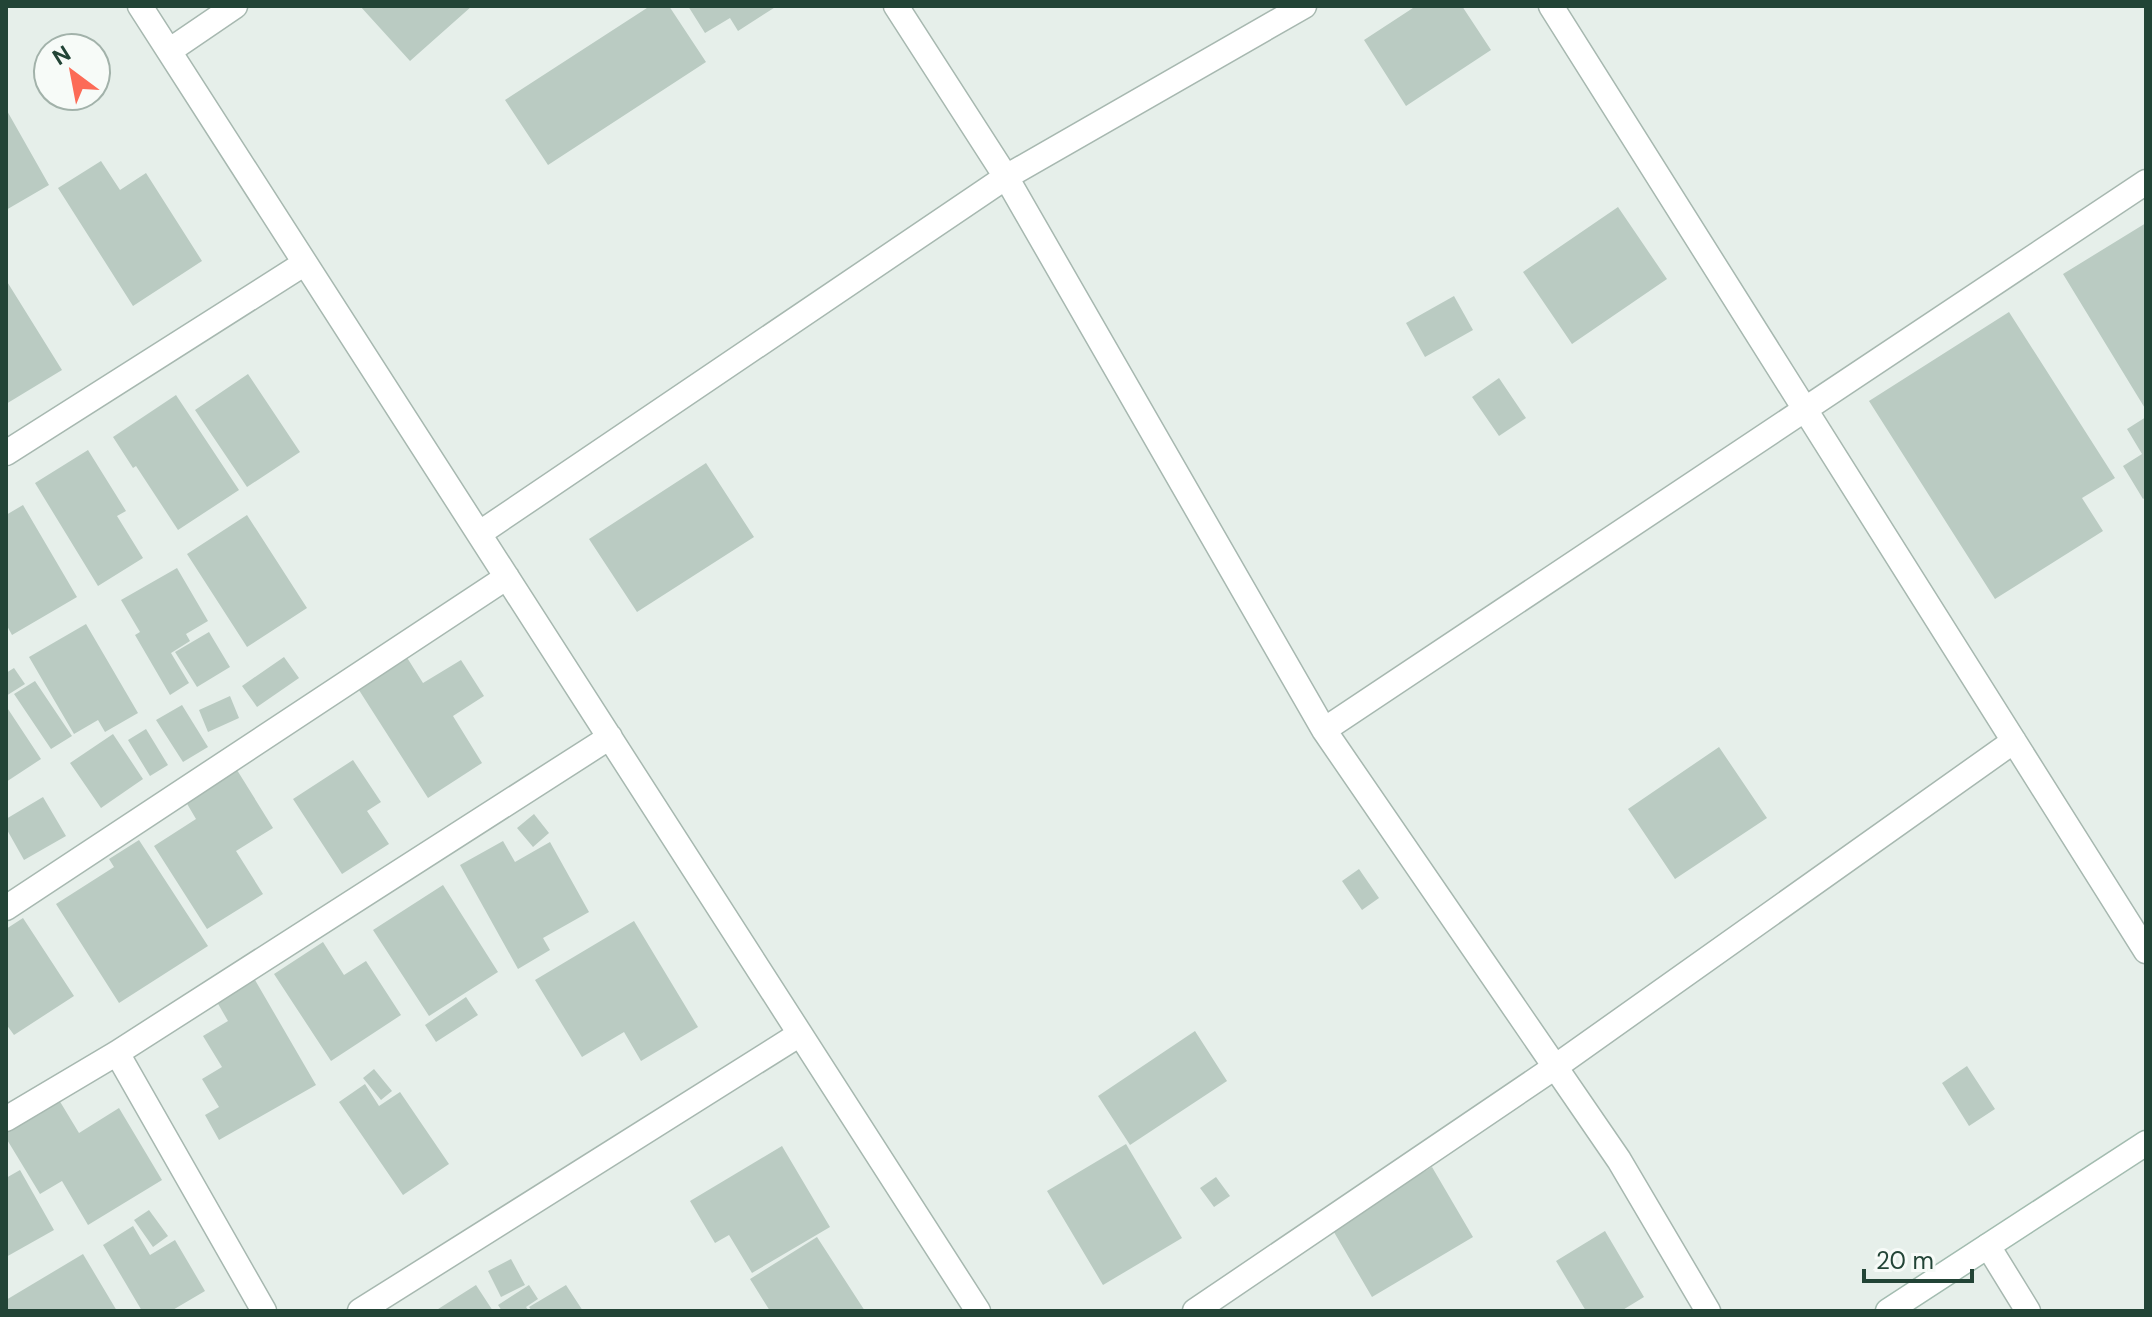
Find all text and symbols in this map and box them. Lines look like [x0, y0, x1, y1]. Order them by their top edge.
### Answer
north arrow [32, 32, 112, 112]
text: N [47, 39, 76, 72]
scale bar [1864, 1233, 1972, 1283]
text: 20 m [1876, 1245, 1934, 1276]

